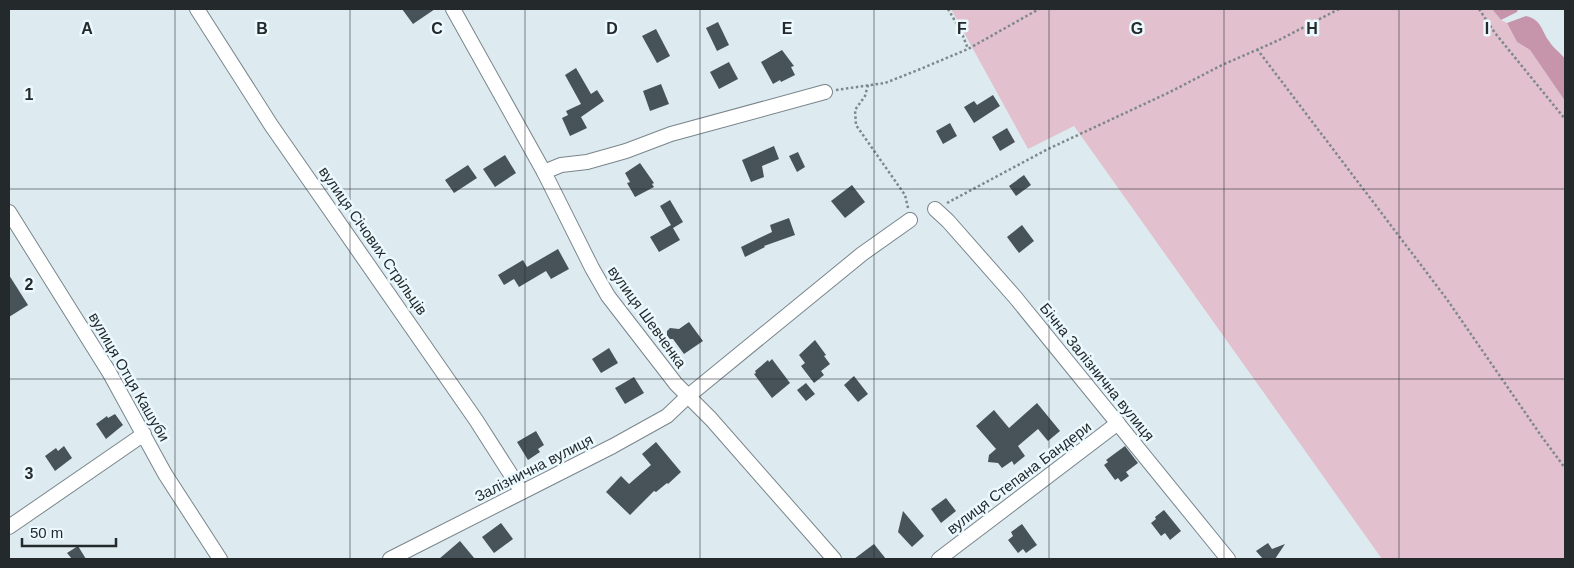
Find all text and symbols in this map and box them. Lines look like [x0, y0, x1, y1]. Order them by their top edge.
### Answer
text: A [81, 20, 93, 37]
text: B [256, 20, 268, 37]
text: C [431, 20, 443, 37]
text: D [606, 20, 618, 37]
text: E [782, 20, 793, 37]
text: F [957, 20, 967, 37]
text: G [1131, 20, 1143, 37]
text: H [1306, 20, 1318, 37]
text: I [1485, 20, 1489, 37]
text: 1 [25, 86, 34, 103]
street label: вулиця Січових Стрільців [316, 163, 431, 318]
street label: вулиця Шевченка [605, 262, 690, 372]
text: 2 [25, 276, 34, 293]
street label: Бічна Залізнична вулиця [1037, 299, 1158, 444]
street label: вулиця Отця Кашуби [86, 309, 173, 444]
street label: вулиця Степана Бандери [943, 418, 1094, 537]
street label: Залізнична вулиця [472, 430, 596, 505]
text: 3 [25, 465, 34, 482]
scale bar [22, 516, 116, 548]
text: 50 m [30, 524, 63, 541]

